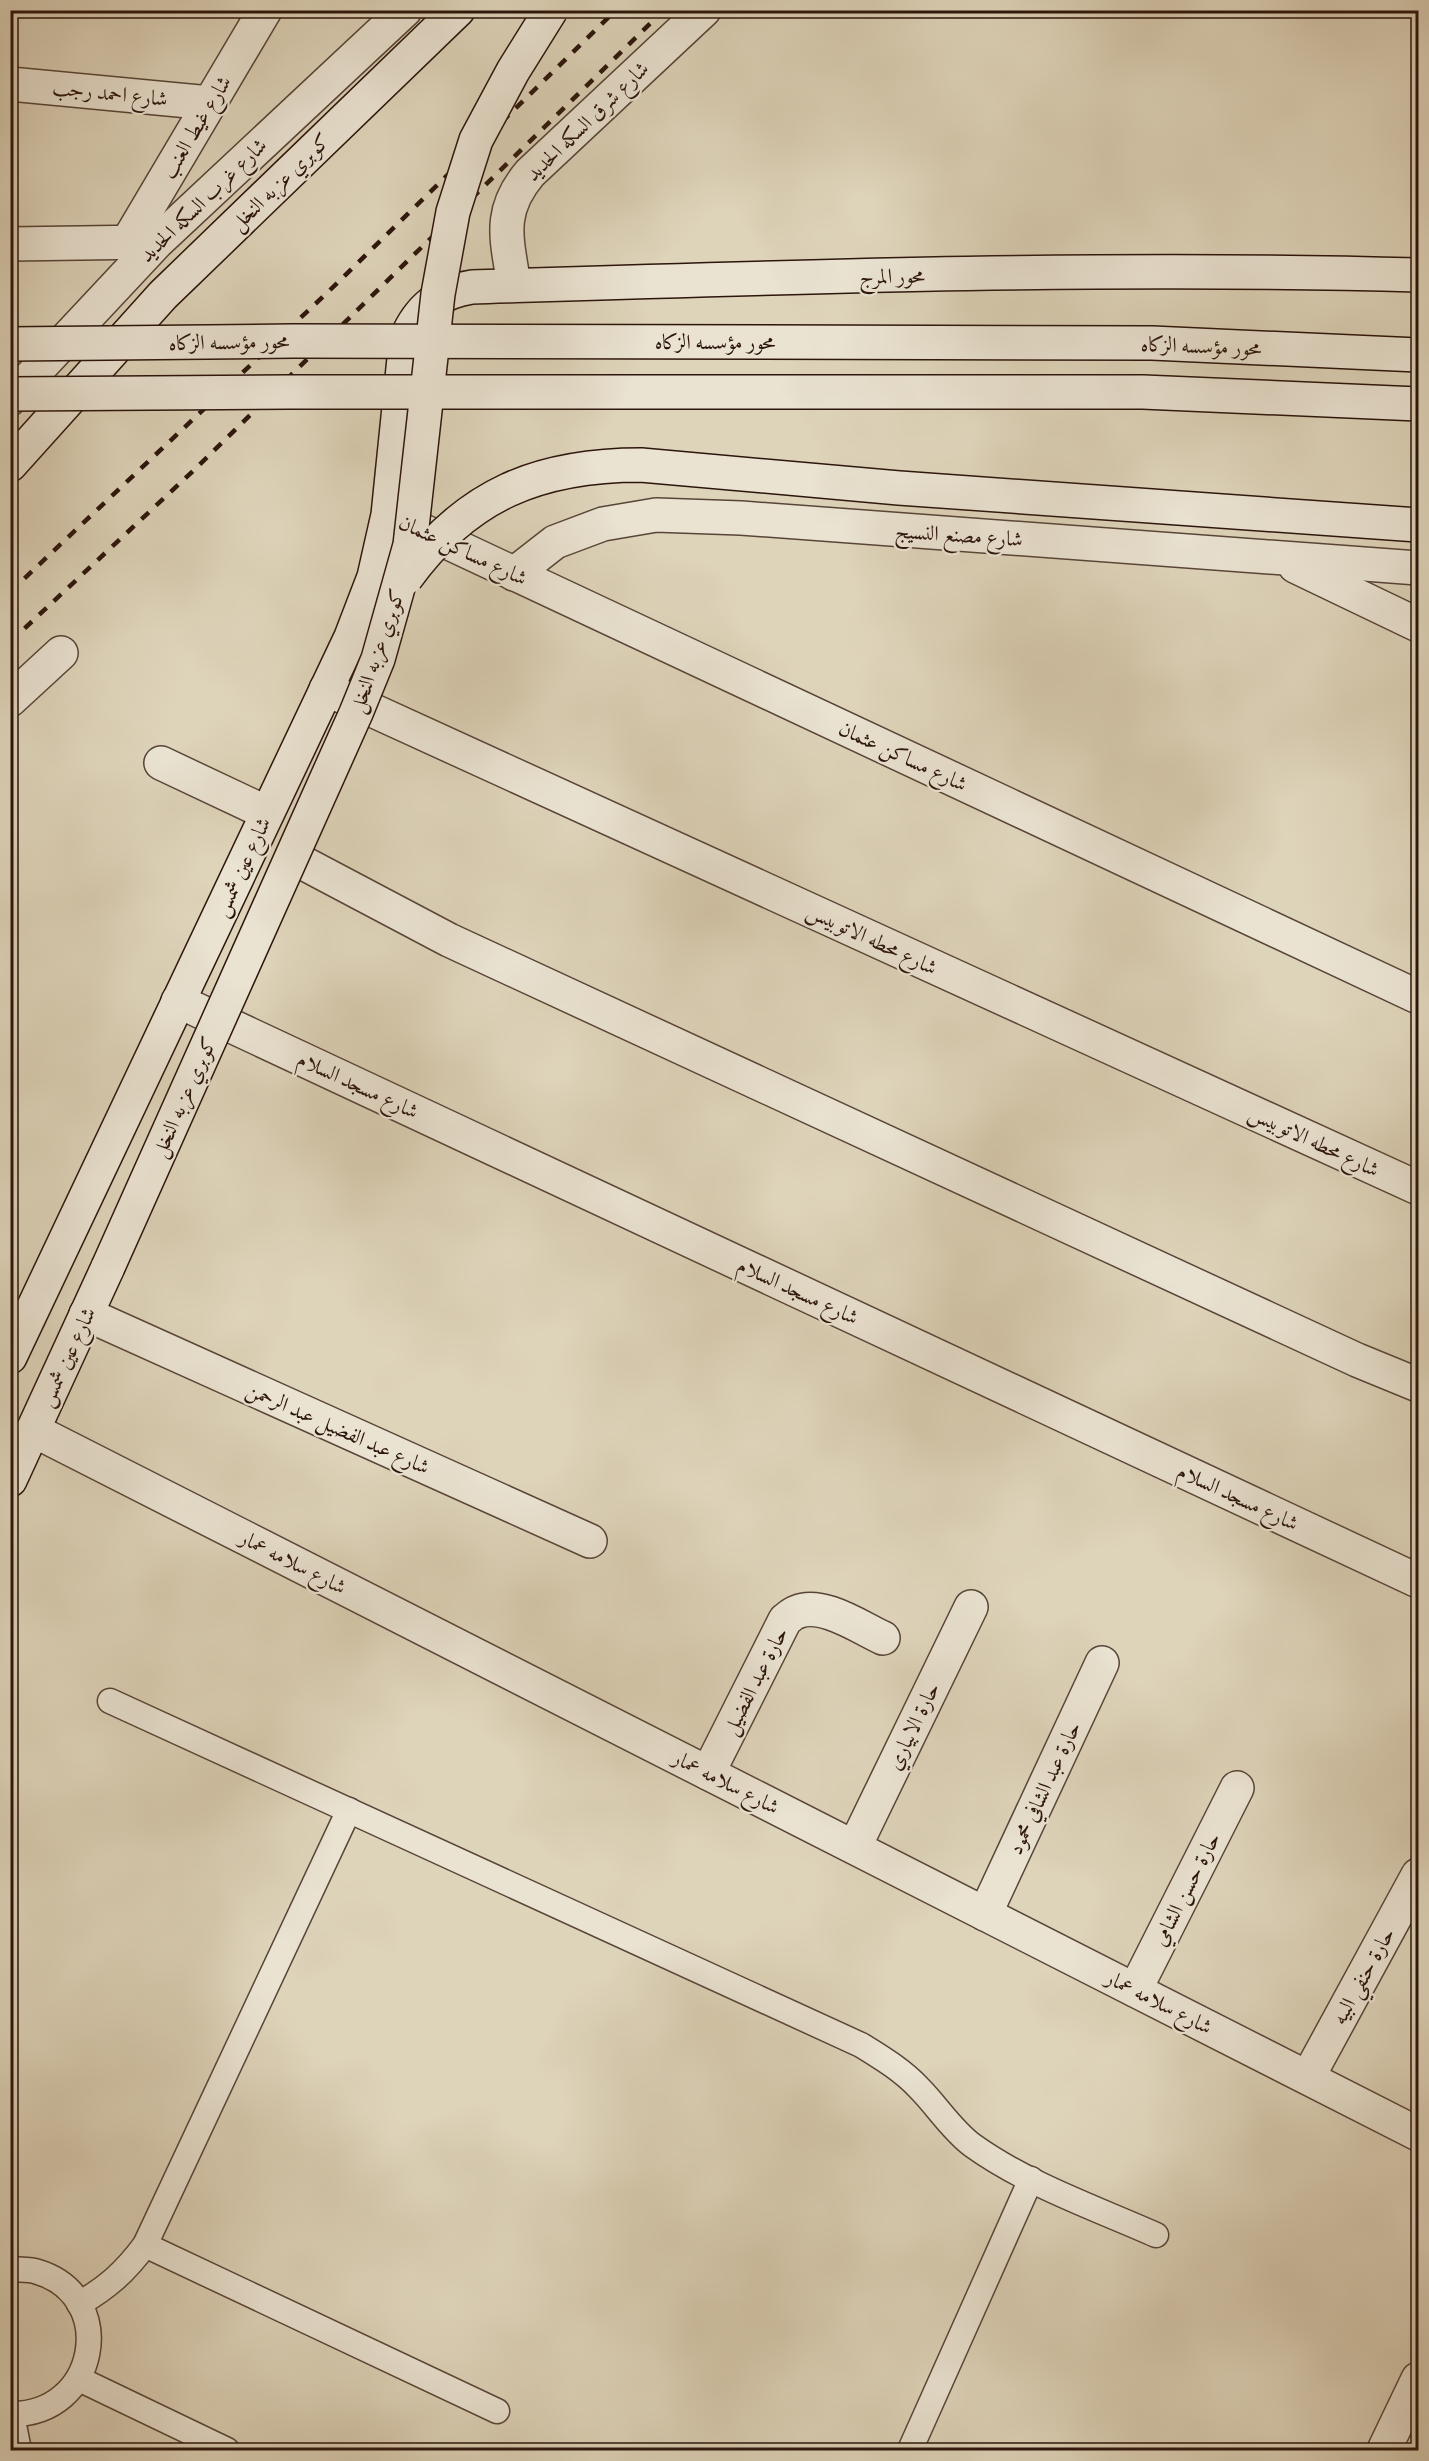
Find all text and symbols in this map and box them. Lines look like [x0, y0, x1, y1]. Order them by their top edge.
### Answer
street label: شارع شرق السكه الحديد [521, 56, 658, 190]
street label: شارع غيط العنب [156, 71, 241, 186]
street label: شارع احمد رجب [50, 75, 169, 117]
street label: كوبري عزبه النخل [225, 128, 338, 239]
street label: شارع غرب السكه الحديد [134, 133, 276, 271]
street label: محور المرج [859, 263, 926, 296]
street label: محور مؤسسه الزكاه [168, 329, 290, 356]
street label: محور مؤسسه الزكاه [655, 330, 776, 355]
street label: محور مؤسسه الزكاه [1140, 332, 1262, 361]
street label: شارع مساكن عثمان [392, 510, 531, 596]
street label: شارع مصنع النسيج [894, 519, 1024, 558]
street label: كوبري عزبه النخل [345, 586, 413, 718]
street label: شارع مساكن عثمان [832, 716, 971, 802]
street label: شارع عين شمس [209, 813, 281, 923]
street label: شارع محطه الاتوبيس [800, 898, 941, 985]
street label: كوبري عزبه النخل [147, 1033, 225, 1163]
street label: شارع مسجد السلام [291, 1046, 422, 1129]
street label: شارع محطه الاتوبيس [1242, 1100, 1383, 1187]
street label: شارع مسجد السلام [731, 1252, 862, 1335]
street label: شارع عين شمس [34, 1303, 106, 1413]
street label: شارع عبد الفضيل عبد الرحمن [240, 1377, 433, 1485]
street label: شارع مسجد السلام [1171, 1458, 1302, 1541]
street label: شارع سلامه عمار [231, 1524, 350, 1604]
street label: حارة عبد الفضيل [718, 1623, 795, 1740]
street label: حارة الابياري [882, 1678, 948, 1775]
street label: حارة عبد الشافي محمود [1003, 1718, 1090, 1861]
street label: شارع سلامه عمار [664, 1744, 783, 1824]
street label: حارة حسن الشامي [1147, 1828, 1229, 1952]
street label: حارة حنفي البيه [1327, 1923, 1406, 2032]
street label: شارع سلامه عمار [1097, 1964, 1216, 2044]

